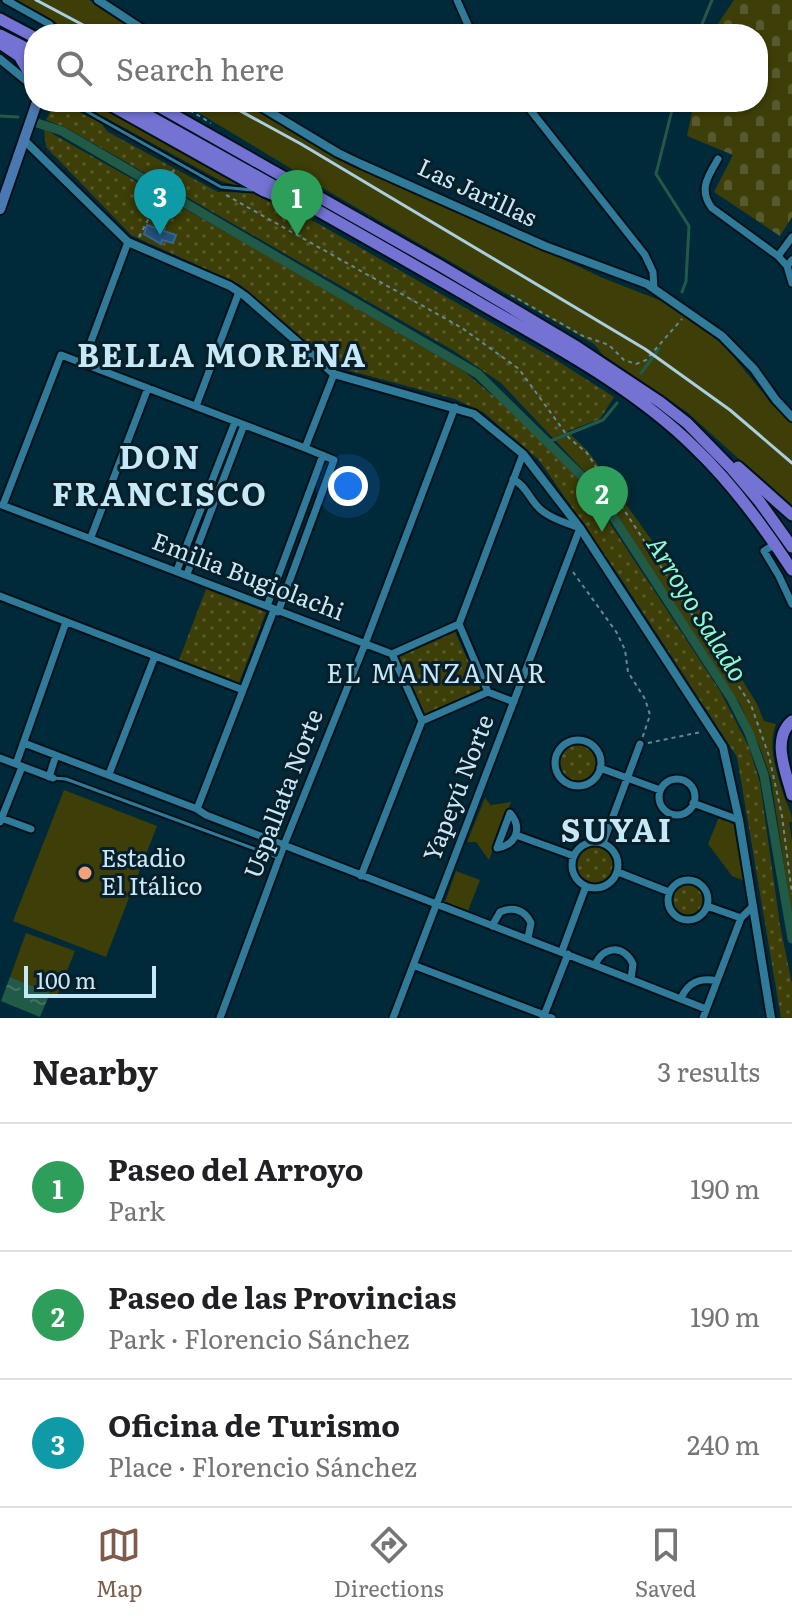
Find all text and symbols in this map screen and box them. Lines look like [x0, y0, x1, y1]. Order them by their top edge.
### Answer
search box [24, 24, 768, 112]
icon: search [52, 46, 96, 90]
text: Search here [116, 46, 284, 90]
street label: Las Jarillas [413, 148, 543, 234]
pin: 3 [134, 169, 186, 235]
pin: 1 [271, 170, 323, 236]
district label: BELLA MORENA [77, 329, 367, 377]
district label: DON FRANCISCO [52, 431, 268, 516]
your location [328, 466, 368, 506]
pin: 2 [576, 466, 628, 532]
street label: Emilia Bugiolachi [148, 522, 350, 627]
water label: Arroyo Salado [639, 527, 759, 688]
district label: EL MANZANAR [326, 652, 548, 691]
street label: Uspallata Norte [233, 703, 330, 883]
street label: Yapeyú Norte [413, 709, 501, 865]
district label: SUYAI [561, 804, 673, 852]
place label: Estadio El Itálico [101, 839, 203, 902]
marker: Estadio El Itálico [76, 864, 94, 882]
scale bar [24, 962, 156, 998]
text: 100 m [36, 963, 96, 996]
text: Nearby [32, 1045, 158, 1095]
text: 3 results [657, 1051, 760, 1090]
text: Paseo del Arroyo [108, 1146, 363, 1190]
text: 1 [53, 1168, 63, 1207]
text: 190 m [690, 1168, 760, 1207]
text: Park [108, 1190, 165, 1229]
text: Paseo de las Provincias [108, 1274, 456, 1318]
text: 2 [51, 1296, 65, 1335]
text: 190 m [690, 1296, 760, 1335]
text: Park · Florencio Sánchez [108, 1318, 409, 1357]
text: Oficina de Turismo [108, 1402, 400, 1446]
text: 3 [51, 1424, 65, 1463]
text: 240 m [687, 1424, 760, 1463]
text: Place · Florencio Sánchez [108, 1446, 417, 1485]
tab: Map [96, 1523, 143, 1604]
tab: Directions [334, 1523, 444, 1604]
tab: Saved [635, 1523, 696, 1604]

